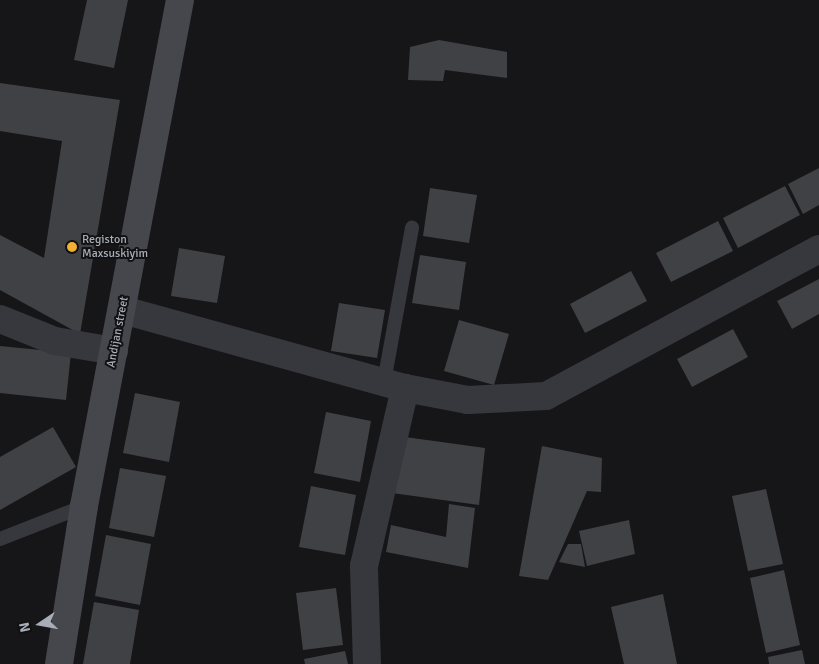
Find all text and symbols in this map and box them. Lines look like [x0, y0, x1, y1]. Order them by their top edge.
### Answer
place label: Registon Maxsuskiyim [82, 233, 148, 261]
marker: Registon Maxsuskiyim [66, 241, 78, 253]
street label: Andijan street [104, 295, 132, 369]
north arrow [15, 599, 65, 649]
text: N [16, 621, 34, 634]

